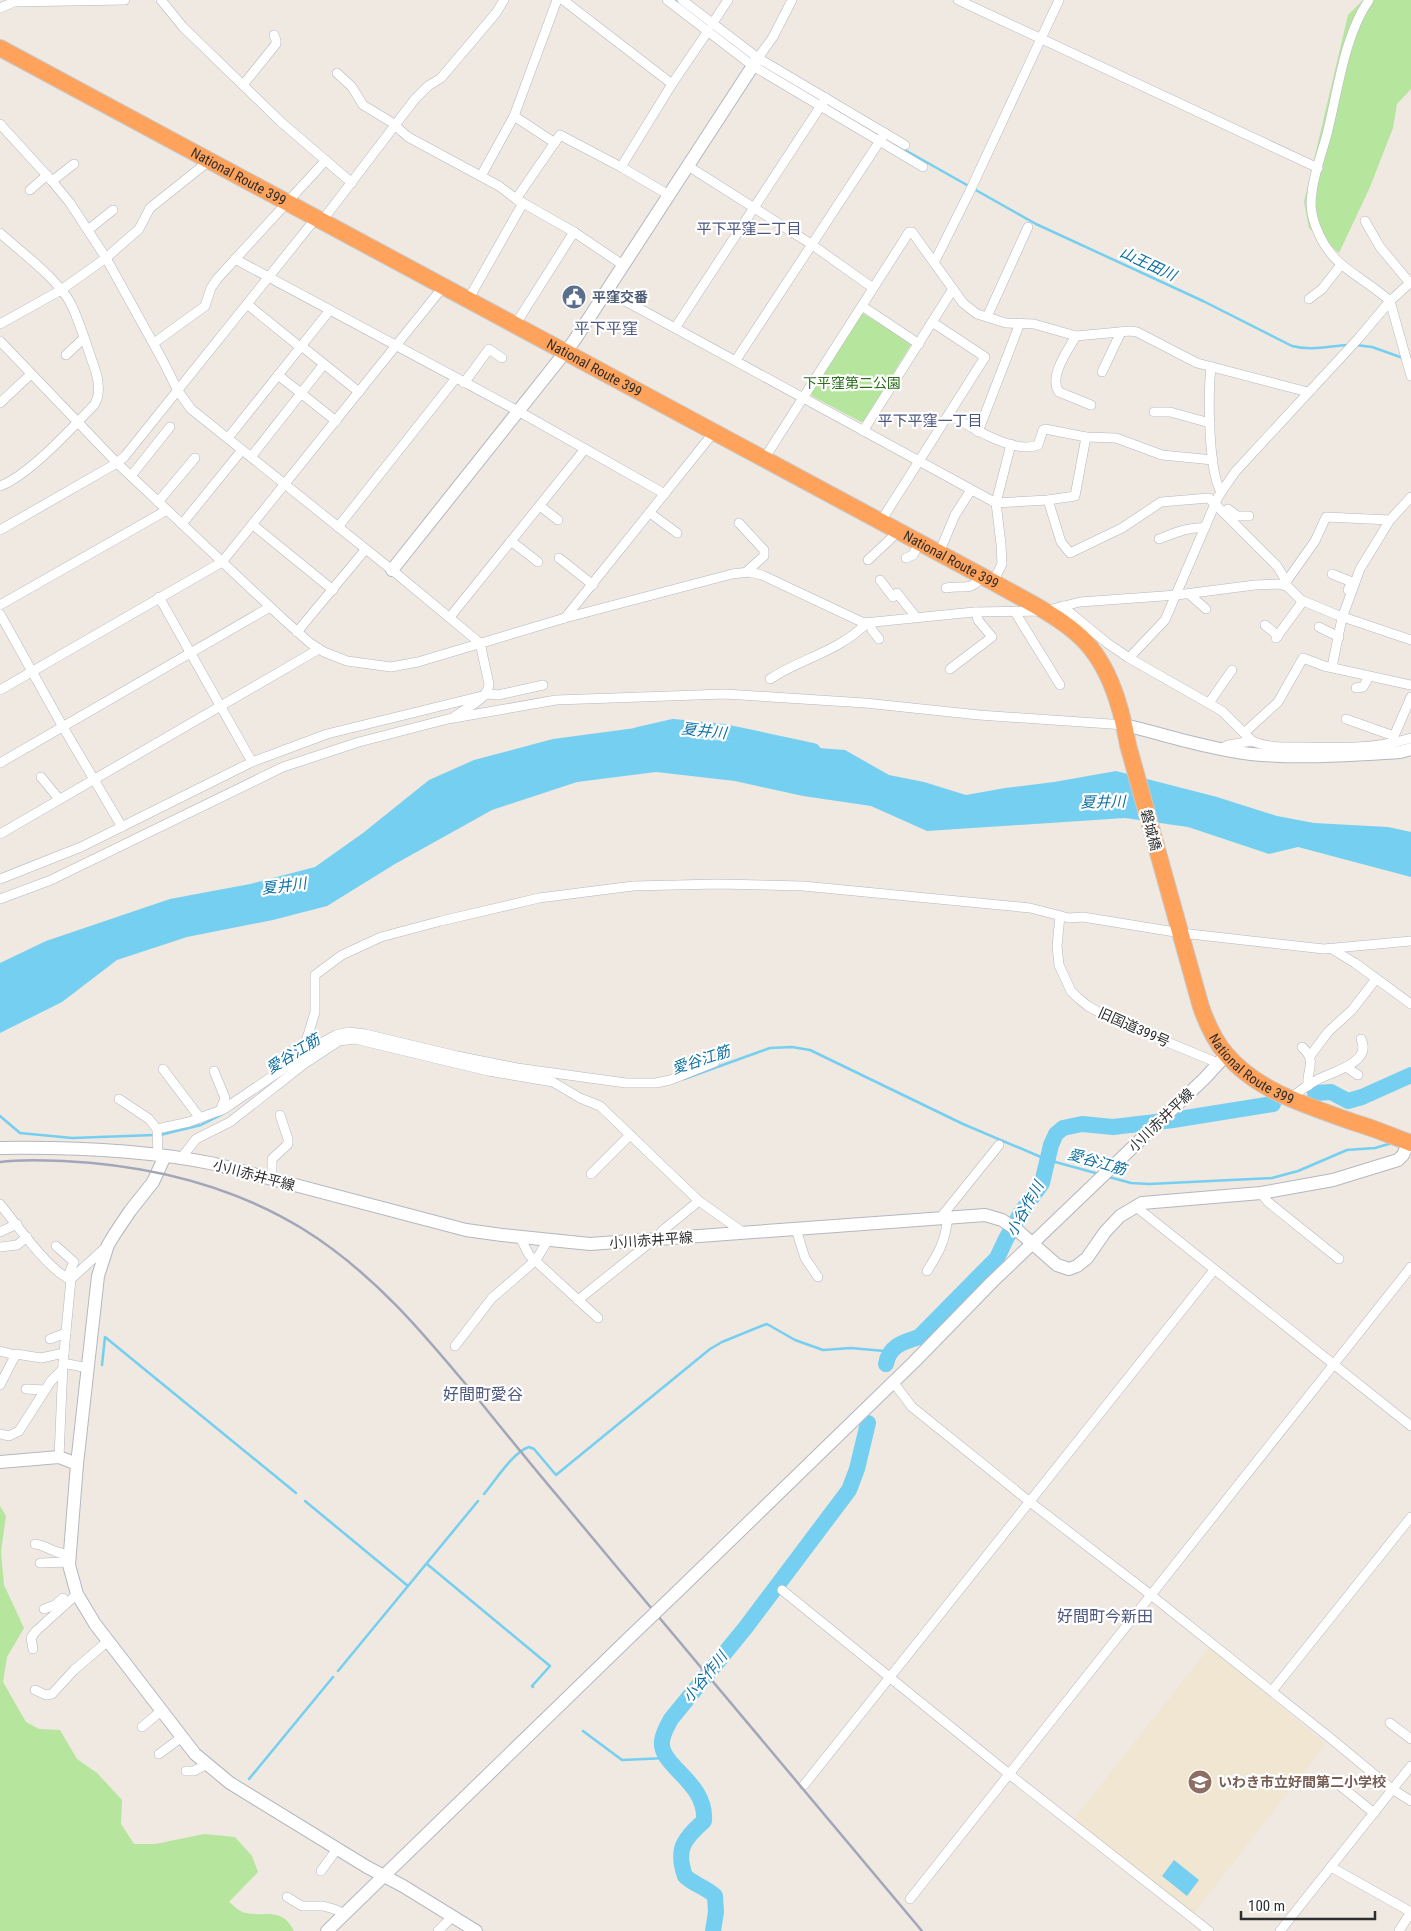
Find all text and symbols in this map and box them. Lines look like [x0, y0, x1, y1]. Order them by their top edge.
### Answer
street label: National Route 399 [188, 144, 289, 208]
district label: 平下平窪二丁目 [696, 220, 802, 238]
water label: 山王田川 [1117, 243, 1181, 286]
public building icon: 平窪交番 [561, 284, 587, 310]
place label: 平窪交番 [592, 289, 648, 305]
district label: 平下平窪 [574, 319, 638, 338]
street label: National Route 399 [544, 336, 645, 400]
park label: 下平窪第二公園 [803, 375, 901, 391]
district label: 平下平窪一丁目 [877, 412, 983, 430]
street label: National Route 399 [901, 527, 1002, 592]
water label: 夏井川 [681, 720, 729, 743]
water label: 夏井川 [1080, 793, 1128, 811]
street label: 磐城橋 [1138, 808, 1164, 852]
water label: 夏井川 [261, 874, 309, 898]
street label: 旧国道399号 [1096, 1004, 1172, 1050]
water label: 愛谷江筋 [263, 1029, 325, 1078]
street label: National Route 399 [1206, 1031, 1297, 1107]
water label: 愛谷江筋 [670, 1042, 734, 1078]
street label: 小川赤井平線 [1125, 1085, 1197, 1155]
water label: 愛谷江筋 [1066, 1145, 1130, 1179]
street label: 小川赤井平線 [211, 1156, 297, 1194]
water label: 小谷作川 [1003, 1177, 1048, 1240]
street label: 小川赤井平線 [609, 1229, 693, 1251]
district label: 好間町愛谷 [443, 1385, 523, 1404]
district label: 好間町今新田 [1057, 1607, 1153, 1626]
water label: 小谷作川 [679, 1646, 732, 1706]
school or university icon: いわき市立好間第二小学校 [1187, 1769, 1213, 1795]
place label: いわき市立好間第二小学校 [1218, 1774, 1386, 1790]
scale bar [1241, 1888, 1375, 1920]
text: 100 m [1248, 1897, 1285, 1915]

